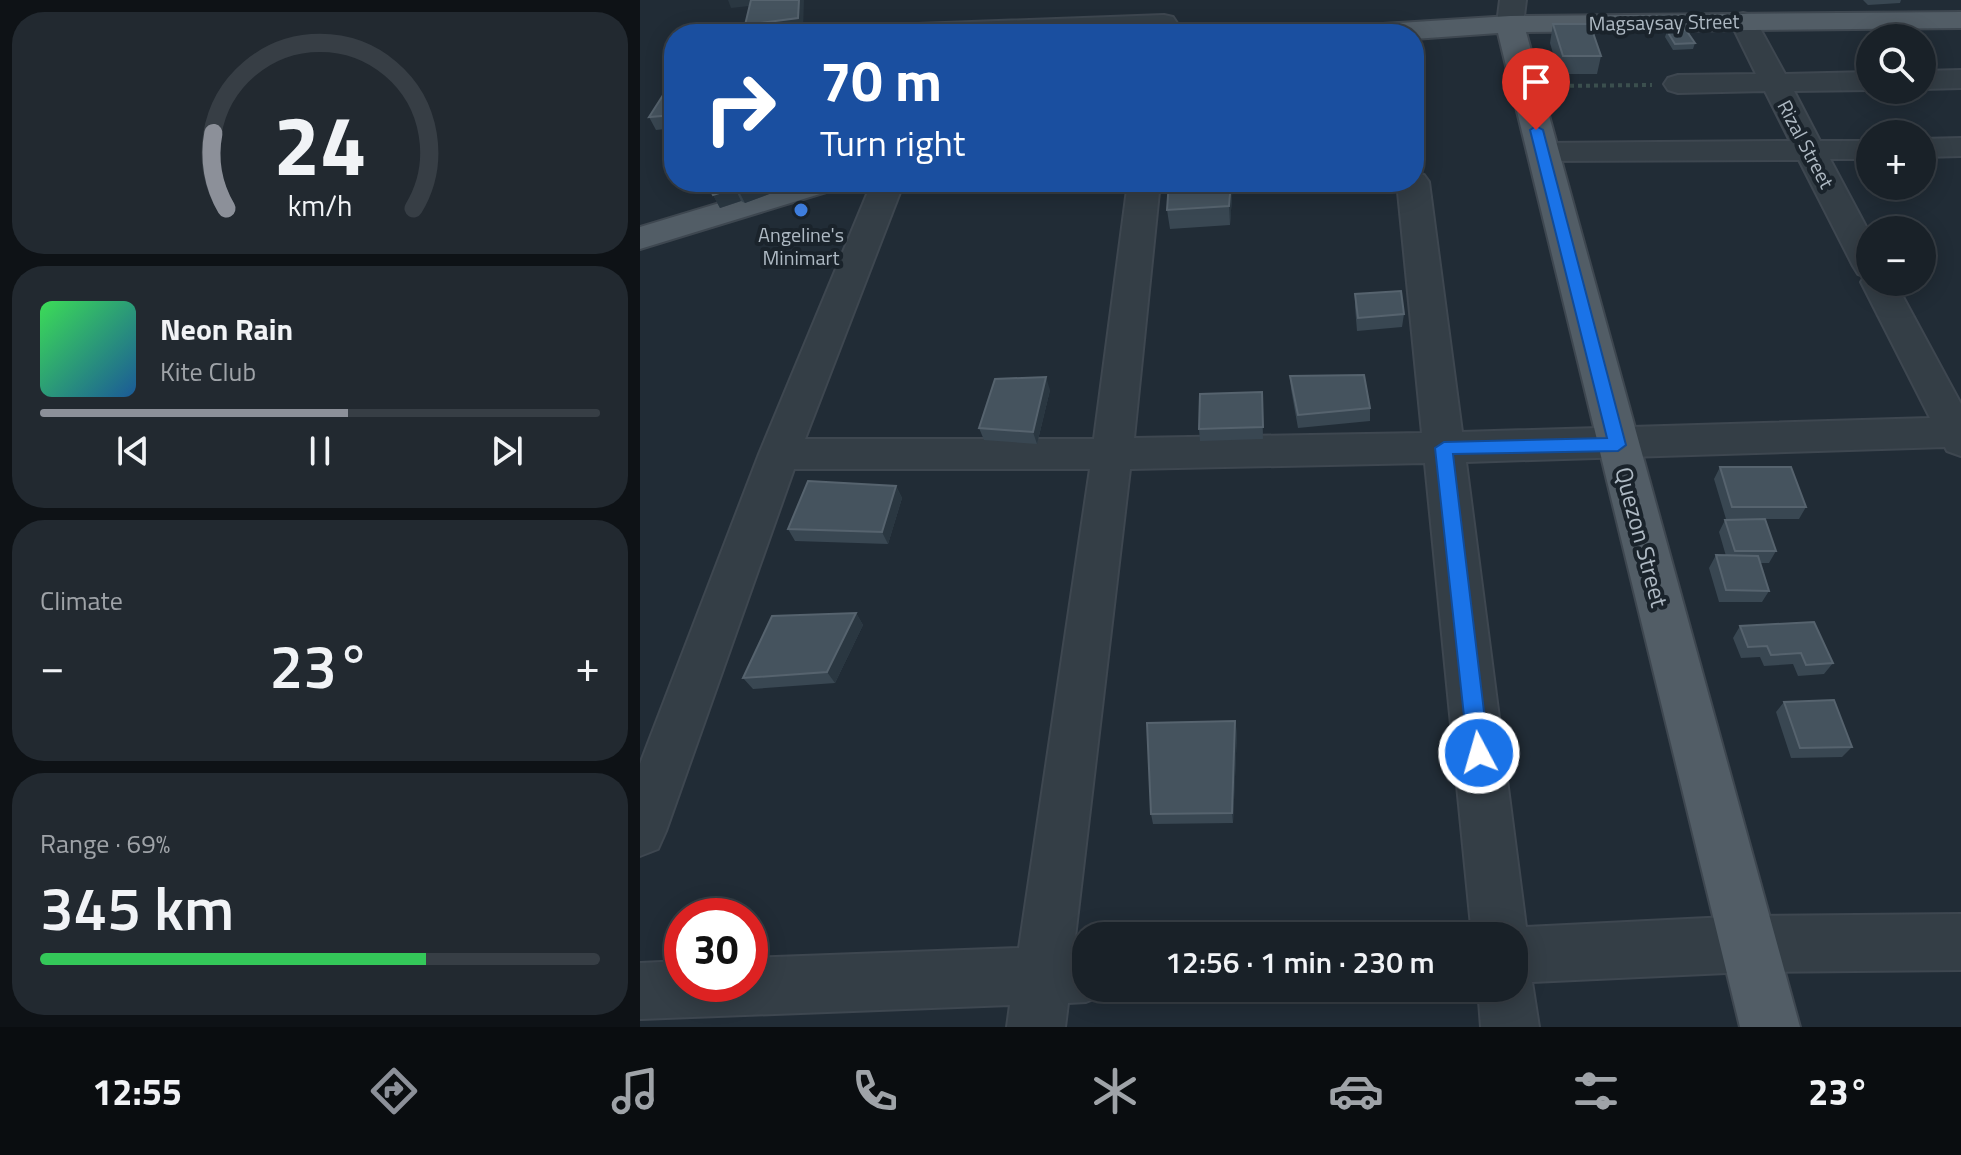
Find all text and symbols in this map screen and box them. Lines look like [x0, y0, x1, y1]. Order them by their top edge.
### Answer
street label: Magsaysay Street [1588, 5, 1740, 39]
map controls [1856, 24, 1936, 296]
button: search [1856, 24, 1936, 104]
text: 70 m [820, 38, 942, 123]
pin [1502, 48, 1570, 130]
icon: right [688, 56, 792, 160]
icon: arrive [1514, 60, 1558, 104]
text: 24 [273, 80, 367, 206]
street label: Rizal Street [1770, 94, 1842, 194]
text: Turn right [820, 115, 965, 170]
button: + [1856, 120, 1936, 200]
text: km/h [288, 184, 352, 227]
marker: Angeline's Minimart [792, 201, 810, 219]
button: − [1856, 216, 1936, 296]
place label: Angeline's Minimart [758, 219, 844, 273]
text: Neon Rain [160, 306, 293, 352]
text: Kite Club [160, 352, 256, 391]
icon: previous [111, 429, 155, 473]
icon: pause [298, 429, 342, 473]
icon: next [485, 429, 529, 473]
street label: Quezon Street [1606, 463, 1678, 612]
text: Climate [40, 581, 123, 620]
text: 23° [270, 620, 370, 711]
text: − [40, 632, 65, 699]
text: + [575, 632, 600, 699]
position arrow [1437, 711, 1521, 795]
text: Range · 69% [40, 824, 170, 863]
text: 345 km [40, 862, 234, 953]
speed limit sign: 30 [664, 898, 768, 1002]
text: 12:56 · 1 min · 230 m [1165, 939, 1435, 985]
icon: directions [366, 1063, 422, 1119]
icon: music [607, 1063, 663, 1119]
icon: phone [847, 1063, 903, 1119]
icon: climate [1087, 1063, 1143, 1119]
icon: car [1328, 1063, 1384, 1119]
icon: filters [1568, 1063, 1624, 1119]
text: 12:55 [92, 1064, 182, 1119]
text: 23° [1808, 1064, 1869, 1119]

